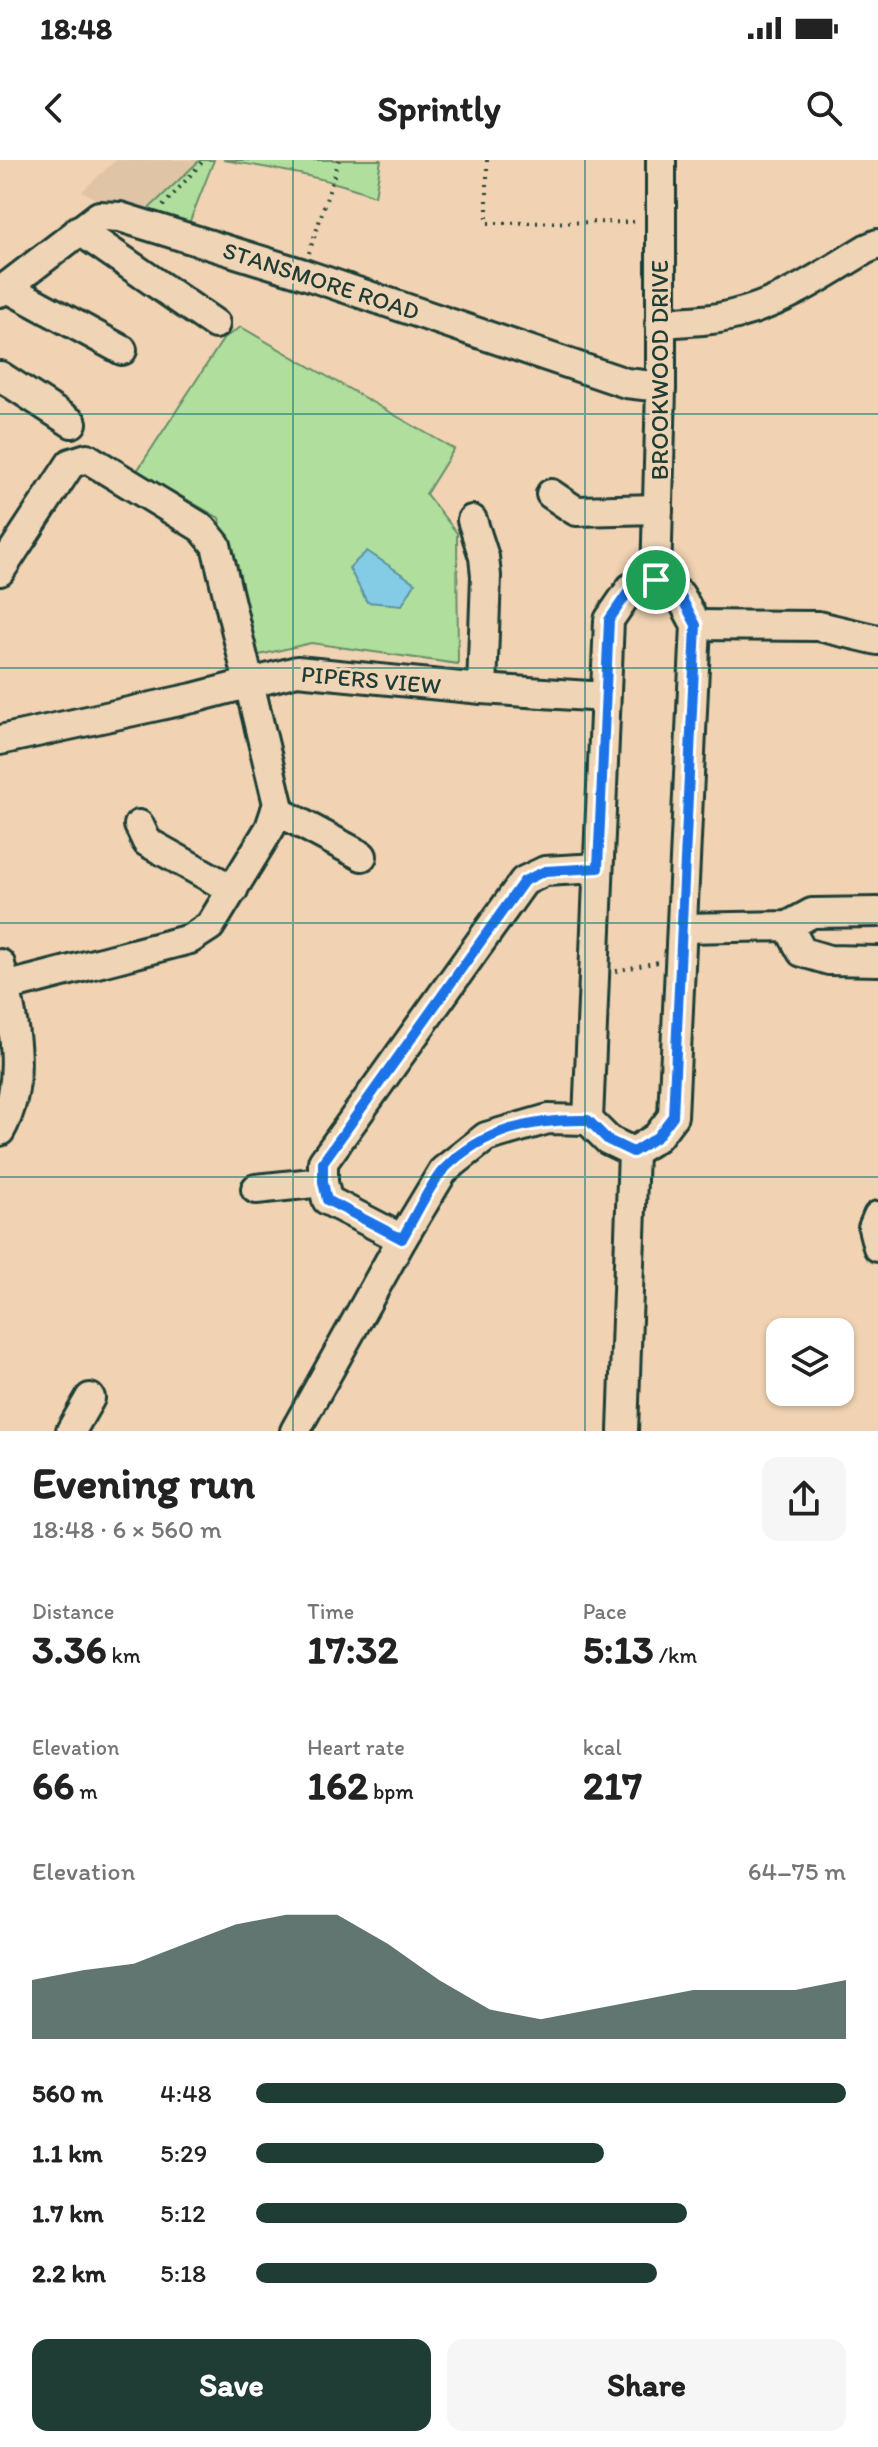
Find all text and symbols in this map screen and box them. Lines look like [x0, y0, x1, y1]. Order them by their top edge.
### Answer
text: 18:48 [40, 10, 112, 47]
icon: back [32, 86, 76, 130]
icon: search [802, 86, 846, 130]
text: Sprintly [377, 87, 501, 130]
street label: STANSMORE ROAD [219, 235, 423, 326]
street label: BROOKWOOD DRIVE [645, 260, 674, 480]
pin [622, 546, 690, 614]
icon: arrive [634, 558, 678, 602]
street label: PIPERS VIEW [300, 659, 442, 700]
map controls [766, 1318, 854, 1406]
button: layers [766, 1318, 854, 1406]
text: Evening run [32, 1456, 255, 1509]
button: share [762, 1457, 846, 1541]
text: 18:48 · 6 × 560 m [32, 1513, 222, 1545]
text: Distance [32, 1598, 114, 1625]
text: Time [307, 1598, 354, 1625]
text: Pace [583, 1598, 627, 1625]
text: 3.36 [32, 1625, 107, 1673]
text: 17:32 [307, 1625, 398, 1673]
text: 5:13 [583, 1625, 654, 1673]
text: km [107, 1642, 141, 1669]
text: /km [654, 1642, 697, 1669]
text: Elevation [32, 1734, 119, 1761]
text: Heart rate [307, 1734, 405, 1761]
text: kcal [583, 1734, 622, 1761]
text: 66 [32, 1761, 74, 1809]
text: 162 [307, 1761, 368, 1809]
text: 217 [583, 1761, 642, 1809]
text: m [74, 1778, 98, 1805]
text: bpm [368, 1778, 414, 1805]
text: Elevation [32, 1855, 135, 1887]
text: 64–75 m [748, 1855, 846, 1887]
text: 560 m [32, 2077, 103, 2109]
text: 4:48 [160, 2077, 212, 2109]
text: 1.1 km [32, 2137, 103, 2169]
text: 5:29 [160, 2137, 207, 2169]
text: 1.7 km [32, 2197, 104, 2229]
text: 5:12 [160, 2197, 206, 2229]
text: 2.2 km [32, 2257, 106, 2289]
text: 5:18 [160, 2257, 206, 2289]
button: Save [32, 2339, 431, 2431]
button: Share [447, 2339, 846, 2431]

